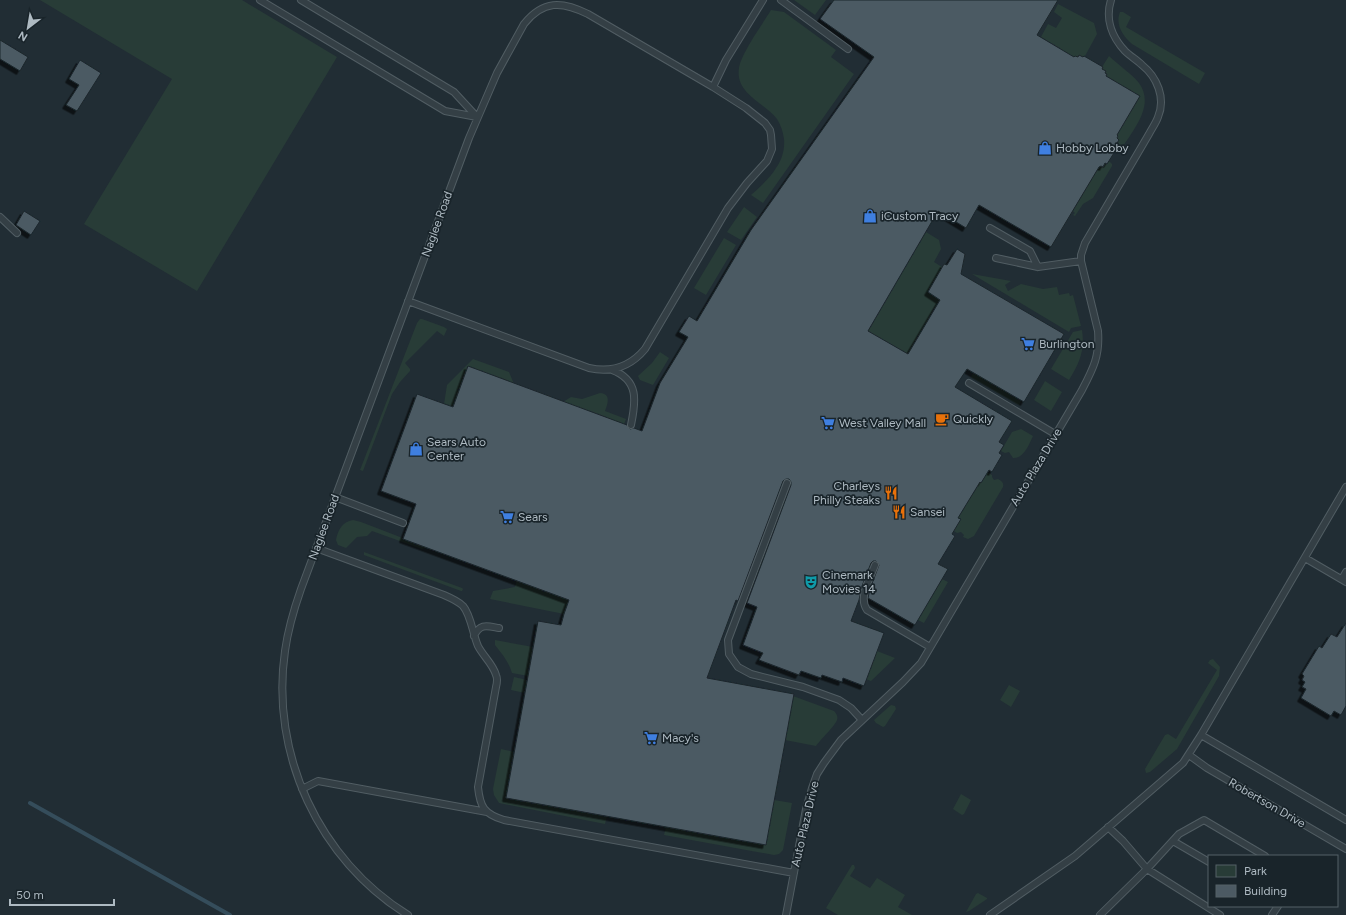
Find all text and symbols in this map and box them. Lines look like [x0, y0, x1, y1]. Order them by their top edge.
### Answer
north arrow [8, 8, 48, 48]
text: N [16, 28, 30, 44]
shop icon: Hobby Lobby [1037, 140, 1053, 156]
place label: Hobby Lobby [1056, 141, 1129, 155]
street label: Naglee Road [419, 189, 455, 259]
shop icon: iCustom Tracy [862, 208, 878, 224]
place label: iCustom Tracy [881, 209, 959, 223]
supermarket icon: Burlington [1020, 336, 1036, 352]
place label: Burlington [1039, 337, 1095, 351]
cafe icon: Quickly [934, 411, 950, 427]
place label: Quickly [953, 412, 994, 426]
supermarket icon: West Valley Mall [820, 415, 836, 431]
place label: West Valley Mall [839, 416, 926, 430]
street label: Auto Plaza Drive [1007, 425, 1065, 508]
place label: Sears Auto Center [427, 435, 486, 463]
shop icon: Sears Auto Center [408, 441, 424, 457]
place label: Charleys Philly Steaks [813, 479, 880, 507]
restaurant icon: Charleys Philly Steaks [883, 485, 899, 501]
street label: Naglee Road [306, 492, 342, 562]
restaurant icon: Sansei [891, 504, 907, 520]
place label: Sansei [910, 505, 945, 519]
supermarket icon: Sears [499, 509, 515, 525]
place label: Sears [518, 510, 548, 524]
place label: Cinemark Movies 14 [822, 568, 876, 596]
theatre icon: Cinemark Movies 14 [803, 574, 819, 590]
supermarket icon: Macy's [643, 730, 659, 746]
place label: Macy's [662, 731, 699, 745]
street label: Robertson Drive [1226, 775, 1308, 831]
street label: Auto Plaza Drive [788, 779, 822, 868]
legend [1208, 855, 1338, 907]
text: Park [1244, 864, 1267, 878]
scale bar [10, 881, 114, 907]
text: Building [1244, 884, 1287, 898]
text: 50 m [16, 888, 44, 902]

